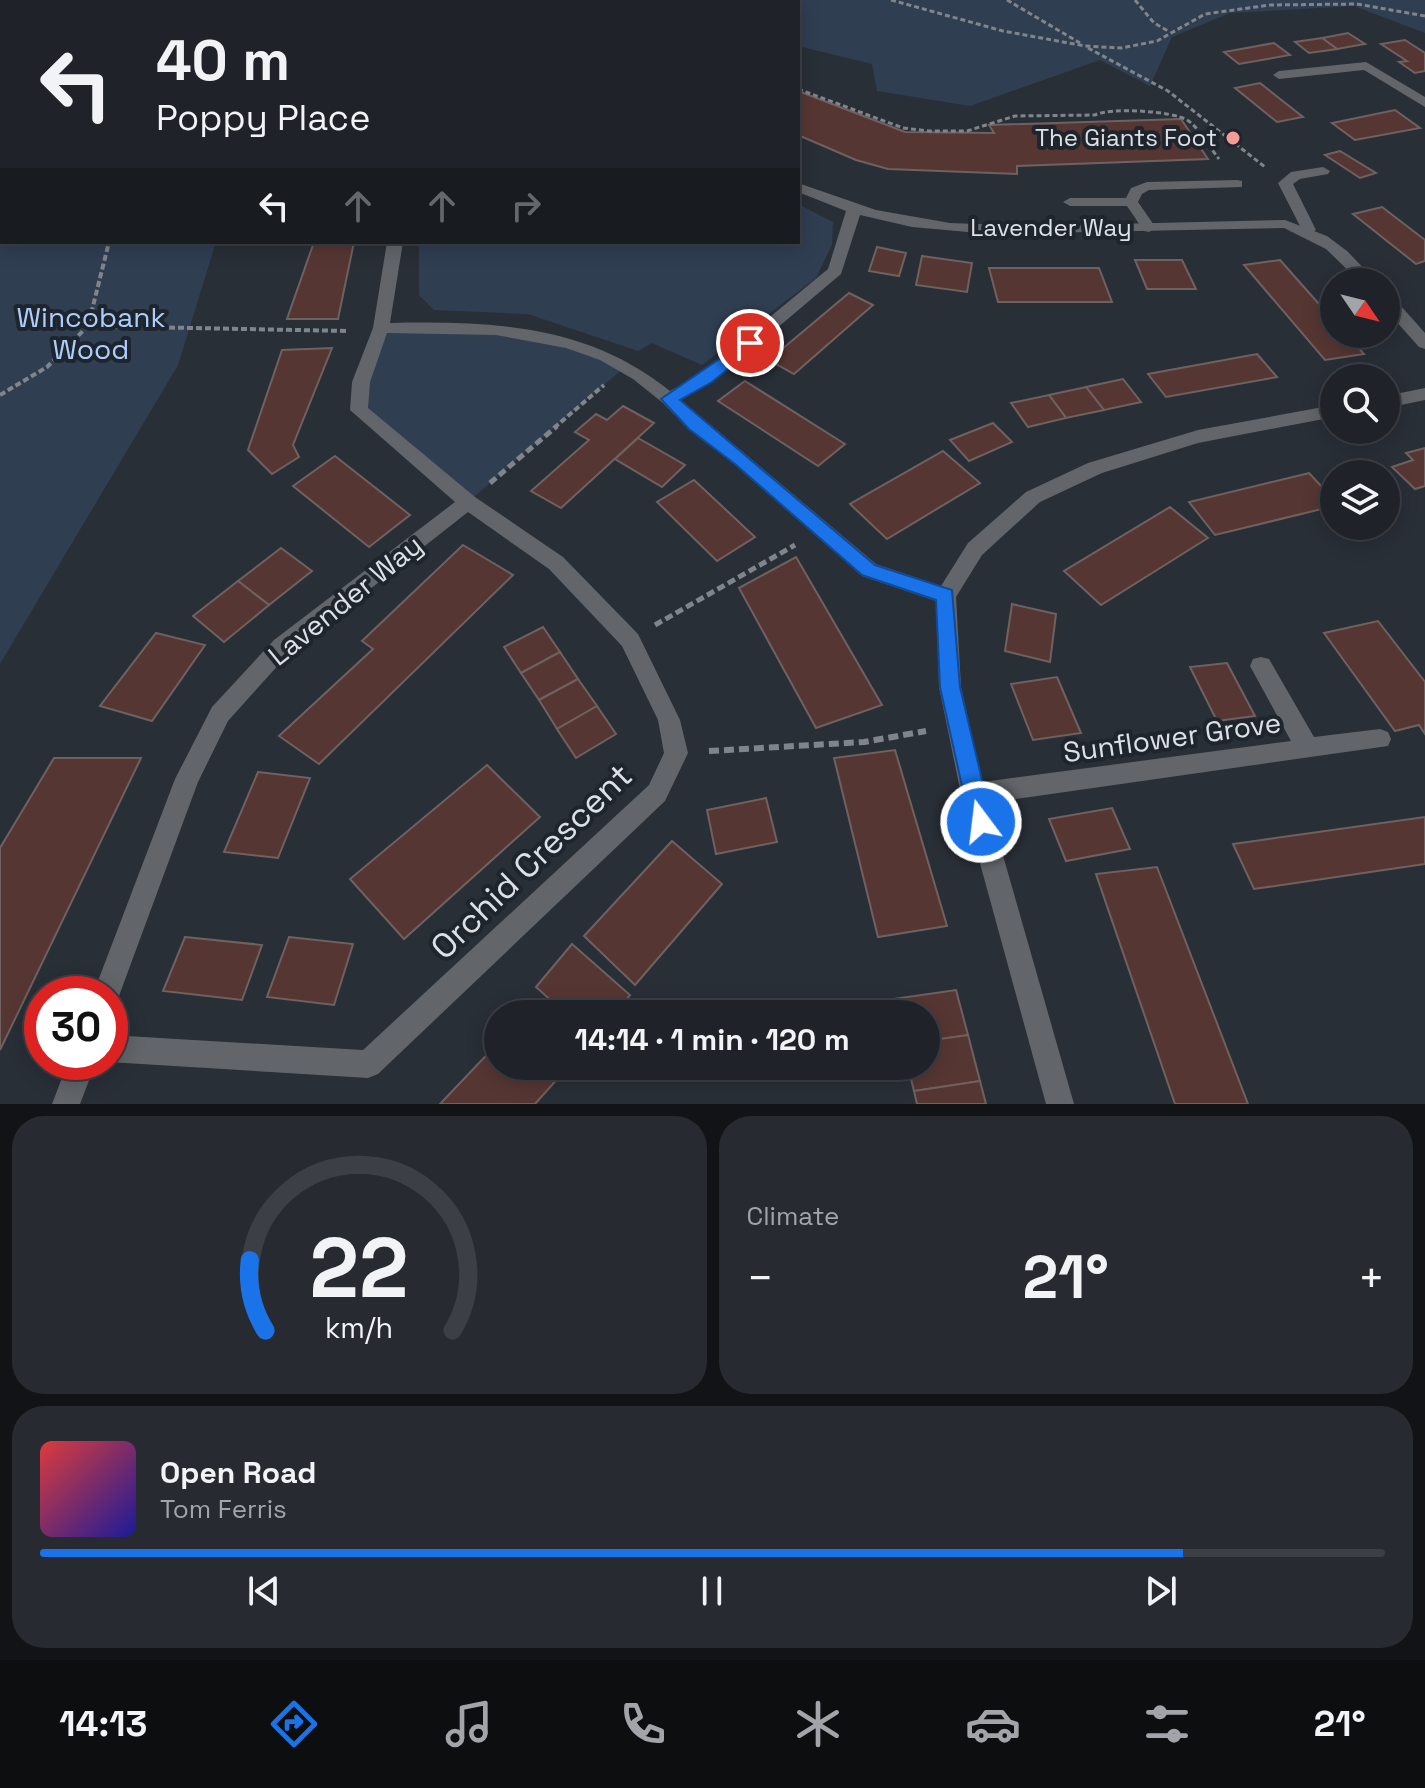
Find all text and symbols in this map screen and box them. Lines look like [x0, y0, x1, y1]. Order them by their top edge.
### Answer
text: 40 m [156, 25, 290, 96]
icon: left [24, 32, 128, 136]
text: Poppy Place [156, 95, 370, 141]
place label: The Giants Foot [1035, 122, 1217, 153]
marker: The Giants Foot [1224, 129, 1242, 147]
icon: left [252, 184, 296, 228]
icon: ahead [336, 184, 380, 228]
icon: ahead [420, 184, 464, 228]
icon: right [504, 184, 548, 228]
street label: Lavender Way [970, 212, 1132, 243]
north arrow [1320, 268, 1400, 348]
map controls [1320, 268, 1400, 540]
park label: Wincobank Wood [17, 299, 165, 367]
pin [716, 309, 784, 377]
icon: arrive [728, 321, 772, 365]
button: search [1320, 364, 1400, 444]
button: layers [1320, 460, 1400, 540]
street label: Lavender Way [261, 527, 429, 673]
street label: Sunflower Grove [1061, 704, 1283, 770]
street label: Orchid Crescent [422, 754, 641, 968]
position arrow [939, 780, 1023, 864]
speed limit sign: 30 [24, 976, 128, 1080]
text: 14:14 · 1 min · 120 m [574, 1020, 850, 1059]
text: Climate [747, 1199, 839, 1233]
text: 22 [310, 1215, 409, 1321]
text: 21° [1023, 1239, 1109, 1316]
text: − [747, 1250, 774, 1306]
text: + [1358, 1250, 1385, 1306]
text: km/h [325, 1310, 393, 1346]
text: Open Road [160, 1453, 316, 1492]
text: Tom Ferris [160, 1492, 287, 1526]
icon: previous [242, 1569, 286, 1613]
icon: pause [690, 1569, 734, 1613]
icon: next [1139, 1569, 1183, 1613]
icon: directions [266, 1696, 322, 1752]
icon: music [441, 1696, 497, 1752]
icon: phone [615, 1696, 671, 1752]
icon: climate [790, 1696, 846, 1752]
icon: car [965, 1696, 1021, 1752]
icon: filters [1139, 1696, 1195, 1752]
text: 14:13 [59, 1701, 147, 1747]
text: 21° [1314, 1701, 1366, 1747]

